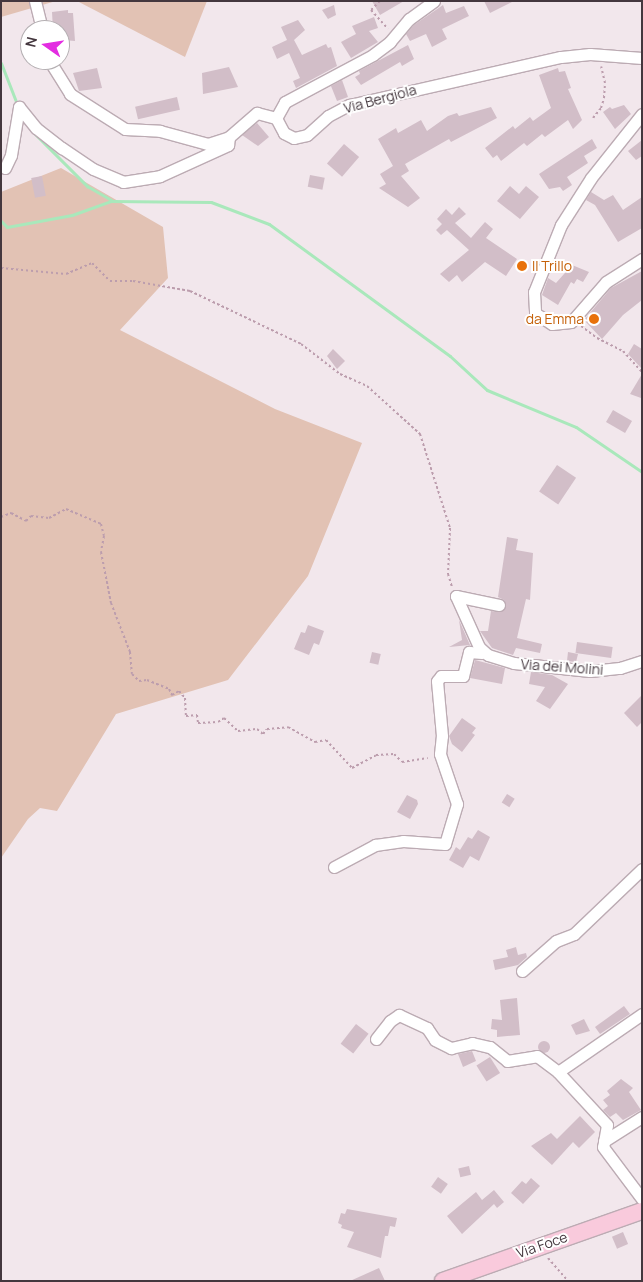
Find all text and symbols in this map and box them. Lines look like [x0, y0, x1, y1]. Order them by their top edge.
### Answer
north arrow [20, 20, 70, 70]
text: N [20, 35, 41, 49]
street label: Via Bergiola [342, 81, 418, 117]
place label: Il Trillo [532, 258, 572, 274]
marker: Il Trillo [516, 260, 528, 272]
place label: da Emma [526, 311, 584, 327]
marker: da Emma [588, 313, 600, 325]
street label: Via dei Molini [520, 656, 604, 678]
street label: Via Foce [514, 1228, 570, 1262]

